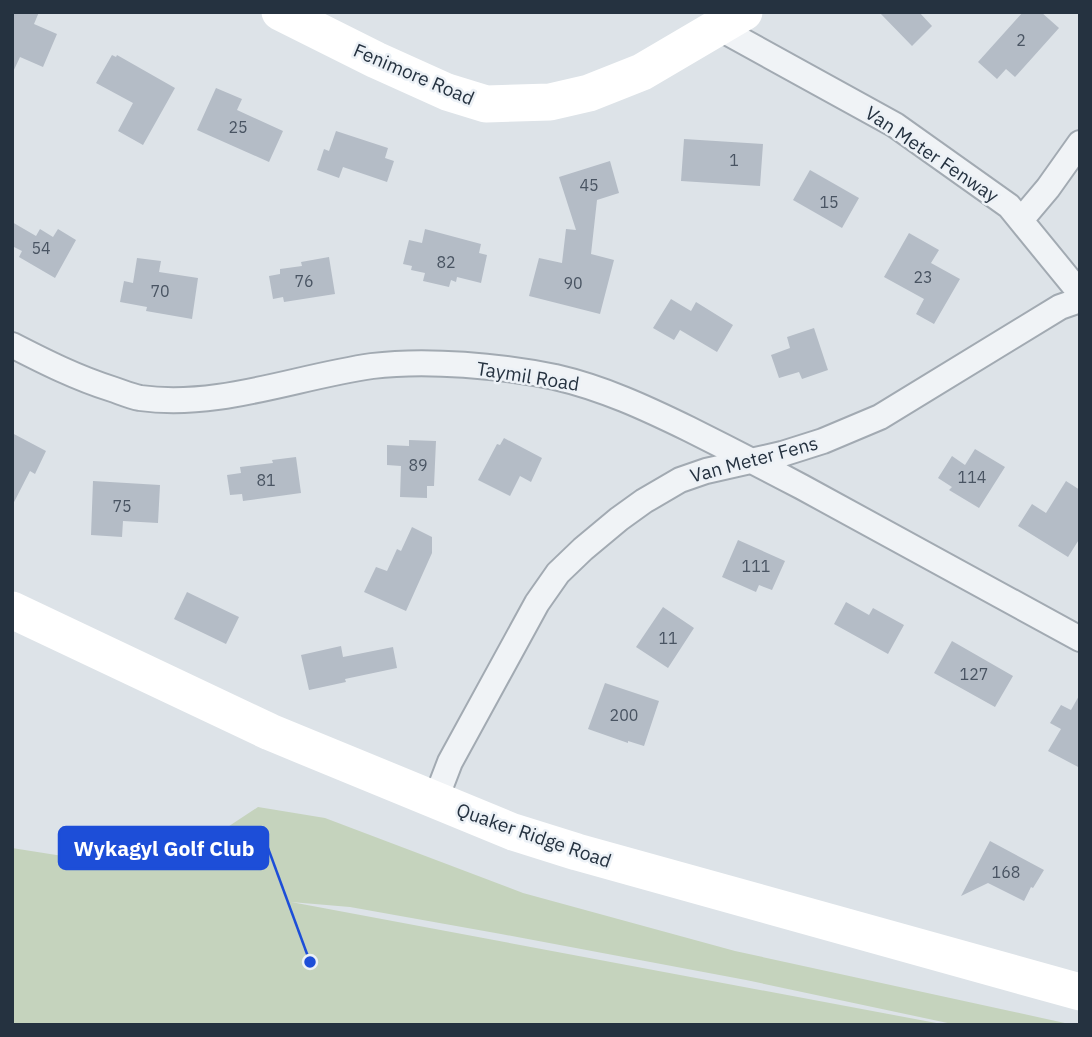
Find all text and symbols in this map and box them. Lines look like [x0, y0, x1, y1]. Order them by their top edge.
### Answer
house number: 2 [1016, 30, 1026, 50]
street label: Fenimore Road [350, 38, 478, 110]
street label: Van Meter Fenway [861, 100, 1004, 208]
house number: 25 [228, 117, 248, 137]
house number: 1 [729, 150, 739, 170]
house number: 45 [579, 175, 599, 195]
house number: 15 [819, 192, 839, 212]
house number: 54 [31, 238, 51, 258]
house number: 82 [436, 252, 456, 272]
house number: 23 [913, 267, 933, 287]
house number: 76 [294, 271, 314, 291]
house number: 90 [563, 273, 583, 293]
house number: 70 [150, 281, 170, 301]
street label: Taymil Road [475, 356, 581, 396]
street label: Van Meter Fens [687, 430, 821, 488]
house number: 89 [408, 455, 428, 475]
house number: 114 [958, 467, 986, 487]
house number: 81 [256, 470, 276, 490]
house number: 75 [112, 496, 132, 516]
house number: 111 [742, 556, 770, 576]
house number: 11 [658, 628, 678, 648]
house number: 127 [960, 664, 988, 684]
house number: 200 [610, 705, 638, 725]
street label: Quaker Ridge Road [453, 797, 615, 873]
callout: Wykagyl Golf Club [59, 827, 268, 869]
text: Wykagyl Golf Club [73, 834, 255, 862]
house number: 168 [992, 862, 1020, 882]

